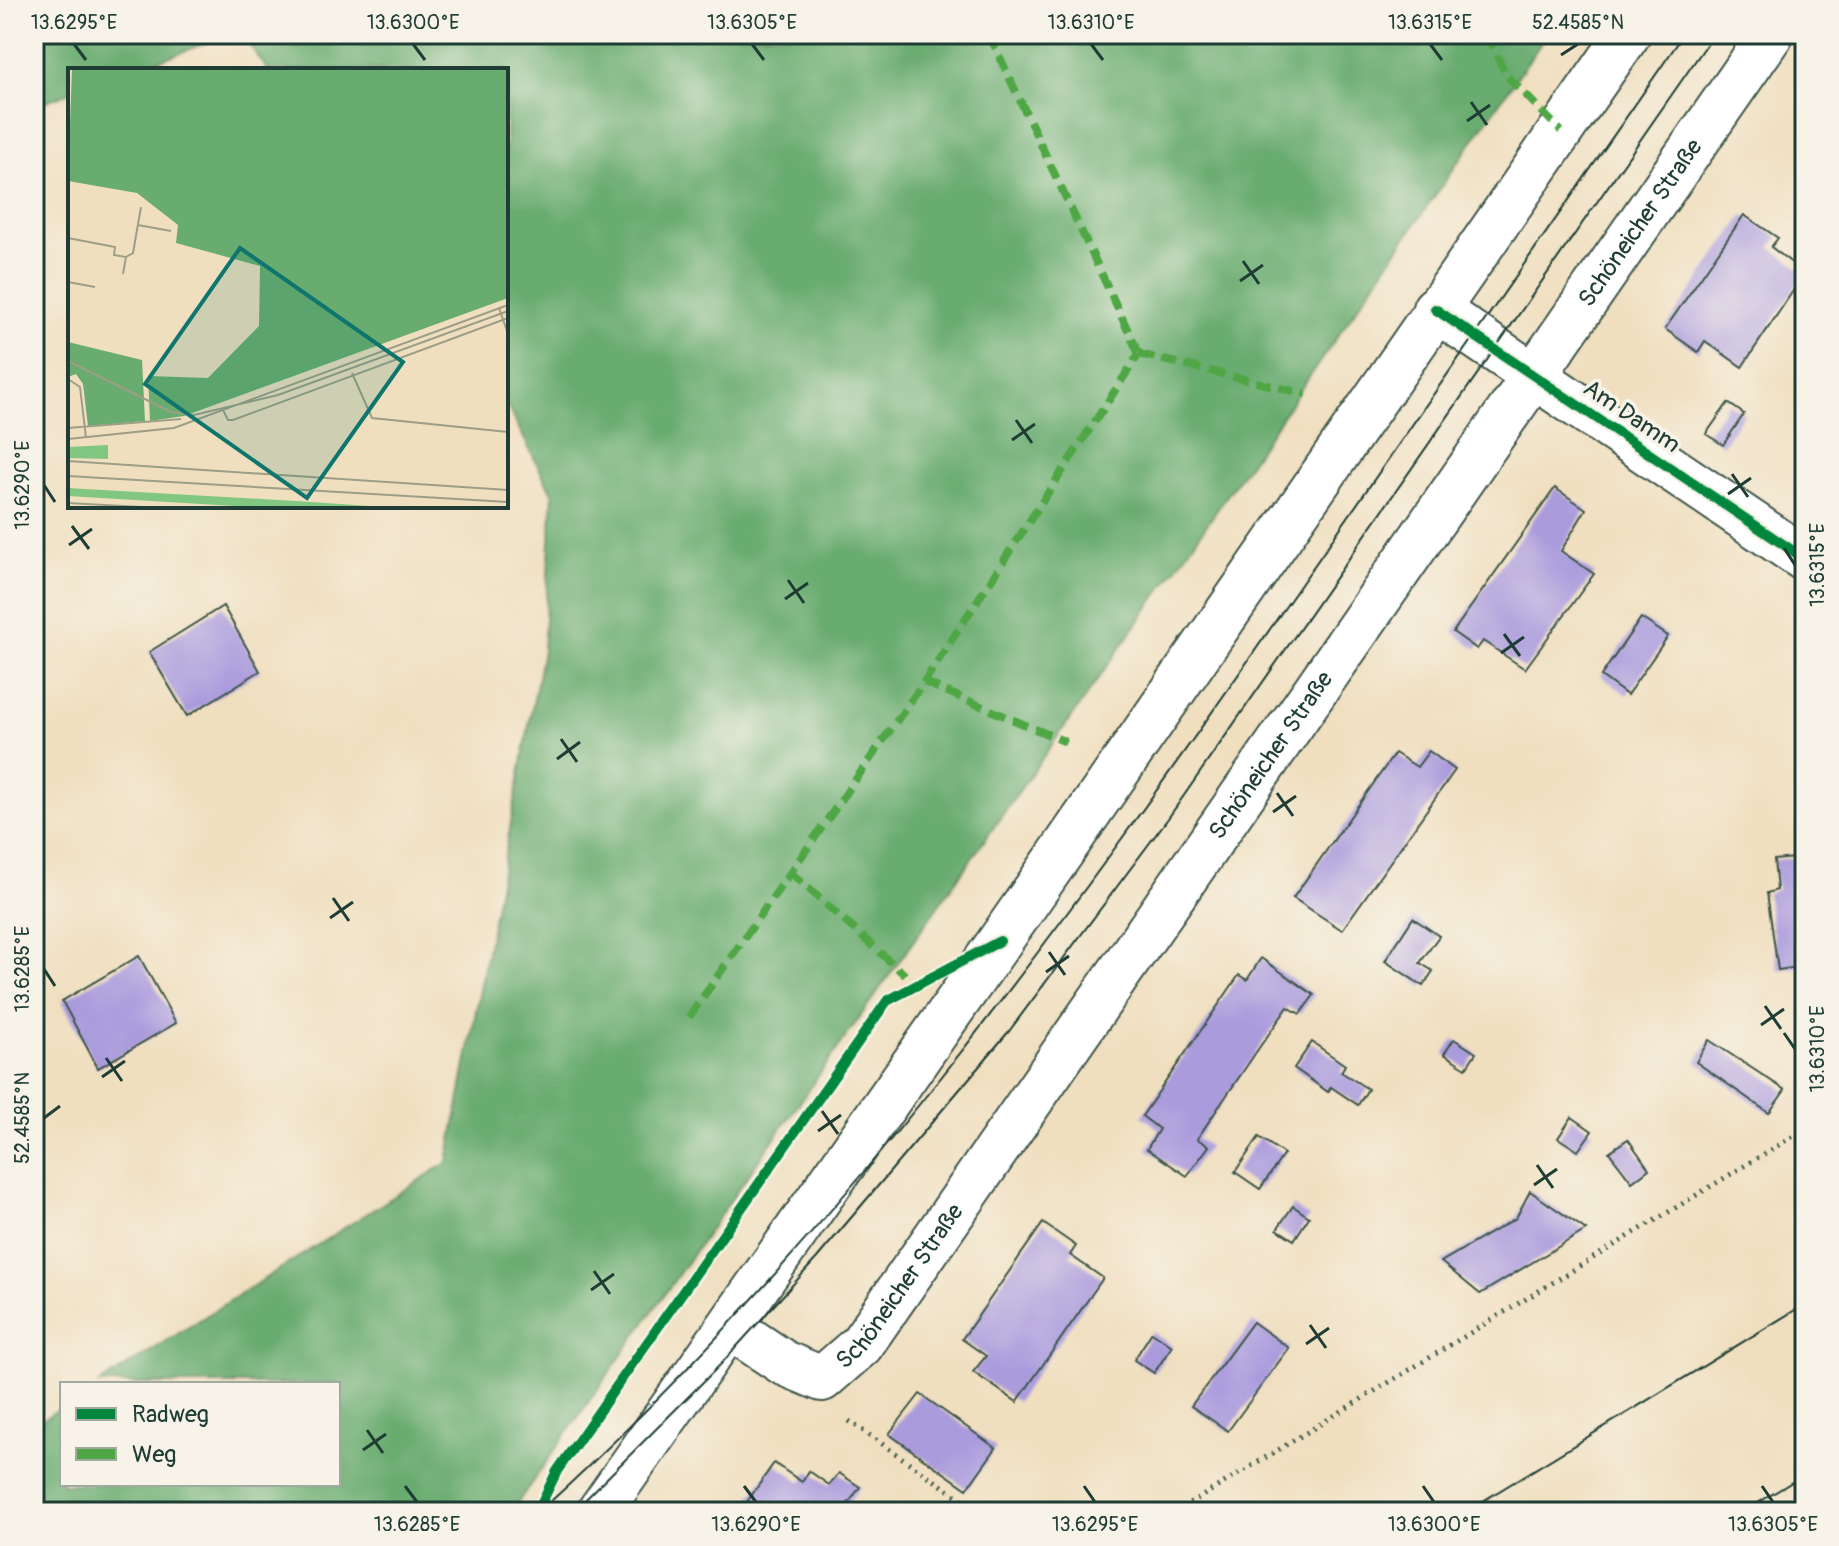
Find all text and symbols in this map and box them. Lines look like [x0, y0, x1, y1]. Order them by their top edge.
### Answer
text: 13.6295°E [31, 10, 117, 35]
text: 13.6300°E [367, 10, 459, 35]
text: 13.6305°E [707, 10, 797, 35]
text: 13.6310°E [1048, 10, 1134, 35]
text: 13.6315°E [1388, 10, 1472, 35]
text: 52.4585°N [1532, 10, 1624, 35]
inset map [68, 68, 508, 508]
street label: Schöneicher Straße [1572, 133, 1709, 313]
street label: Am Damm [1578, 374, 1686, 459]
text: 13.6290°E [10, 440, 35, 530]
text: 13.6315°E [1805, 523, 1830, 607]
street label: Schöneicher Straße [1203, 666, 1339, 845]
text: 13.6285°E [10, 926, 35, 1012]
text: 13.6310°E [1805, 1006, 1830, 1092]
text: 52.4585°N [10, 1072, 35, 1164]
street label: Schöneicher Straße [830, 1198, 970, 1375]
legend [60, 1382, 340, 1486]
text: Radweg [132, 1400, 209, 1429]
text: Weg [132, 1440, 176, 1469]
text: 13.6285°E [374, 1512, 460, 1537]
text: 13.6290°E [711, 1512, 801, 1537]
text: 13.6295°E [1052, 1512, 1138, 1537]
text: 13.6300°E [1388, 1512, 1480, 1537]
text: 13.6305°E [1728, 1512, 1818, 1537]

